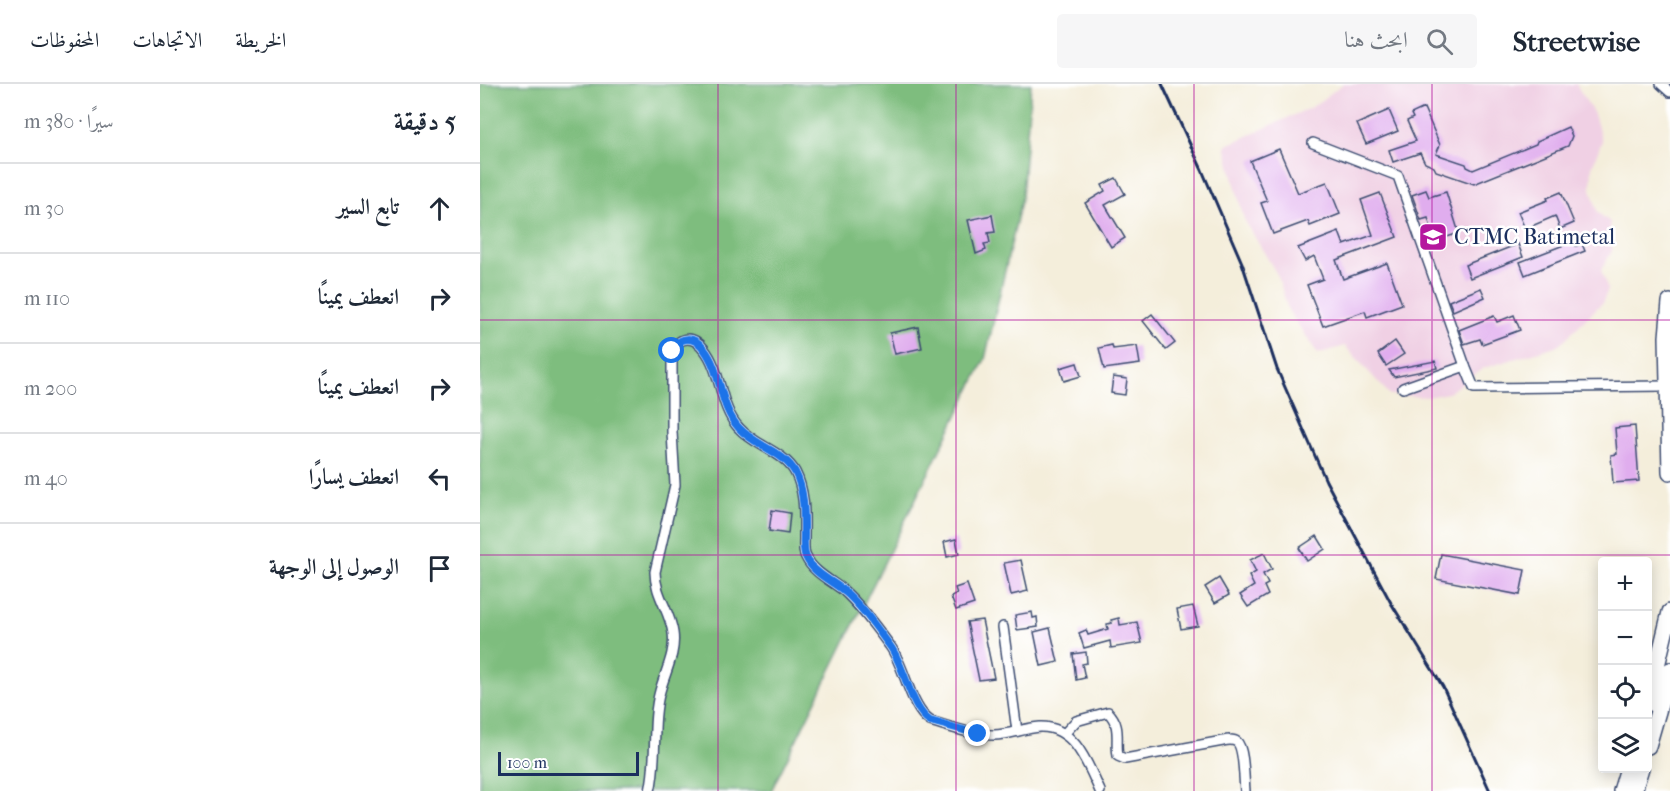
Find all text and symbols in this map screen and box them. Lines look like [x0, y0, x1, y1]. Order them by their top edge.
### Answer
search box [1057, 14, 1477, 68]
icon: search [1423, 25, 1456, 58]
text: Streetwise [1513, 25, 1640, 58]
text: ابحث هنا [1344, 27, 1408, 53]
text: المحفوظات [30, 28, 99, 52]
text: الاتجاهات [132, 28, 202, 52]
text: الخريطة [235, 28, 286, 52]
text: 5 دقيقة [394, 106, 456, 137]
text: سيرًا · 380 m [24, 110, 114, 133]
icon: ahead [423, 192, 456, 225]
text: تابع السير [337, 194, 399, 220]
text: 30 m [24, 197, 64, 220]
school or university icon: CTMC Batimetal [1417, 221, 1449, 253]
place label: CTMC Batimetal [1454, 224, 1615, 250]
icon: right [423, 282, 456, 315]
text: انعطف يمينًا [318, 284, 399, 310]
text: 110 m [24, 287, 70, 310]
route start [658, 337, 684, 363]
icon: right [423, 372, 456, 405]
text: انعطف يمينًا [318, 374, 399, 400]
text: 200 m [24, 377, 77, 400]
icon: left [423, 462, 456, 495]
text: انعطف يسارًا [309, 464, 399, 490]
text: 40 m [24, 467, 68, 490]
icon: arrive [423, 552, 456, 585]
text: الوصول إلى الوجهة [269, 554, 399, 580]
map controls [1598, 557, 1652, 773]
button: + [1598, 557, 1652, 611]
button: − [1598, 611, 1652, 665]
button: locate [1598, 665, 1652, 719]
button: layers [1598, 719, 1652, 773]
route end [964, 720, 990, 746]
scale bar [498, 749, 639, 776]
text: 100 m [507, 753, 547, 772]

